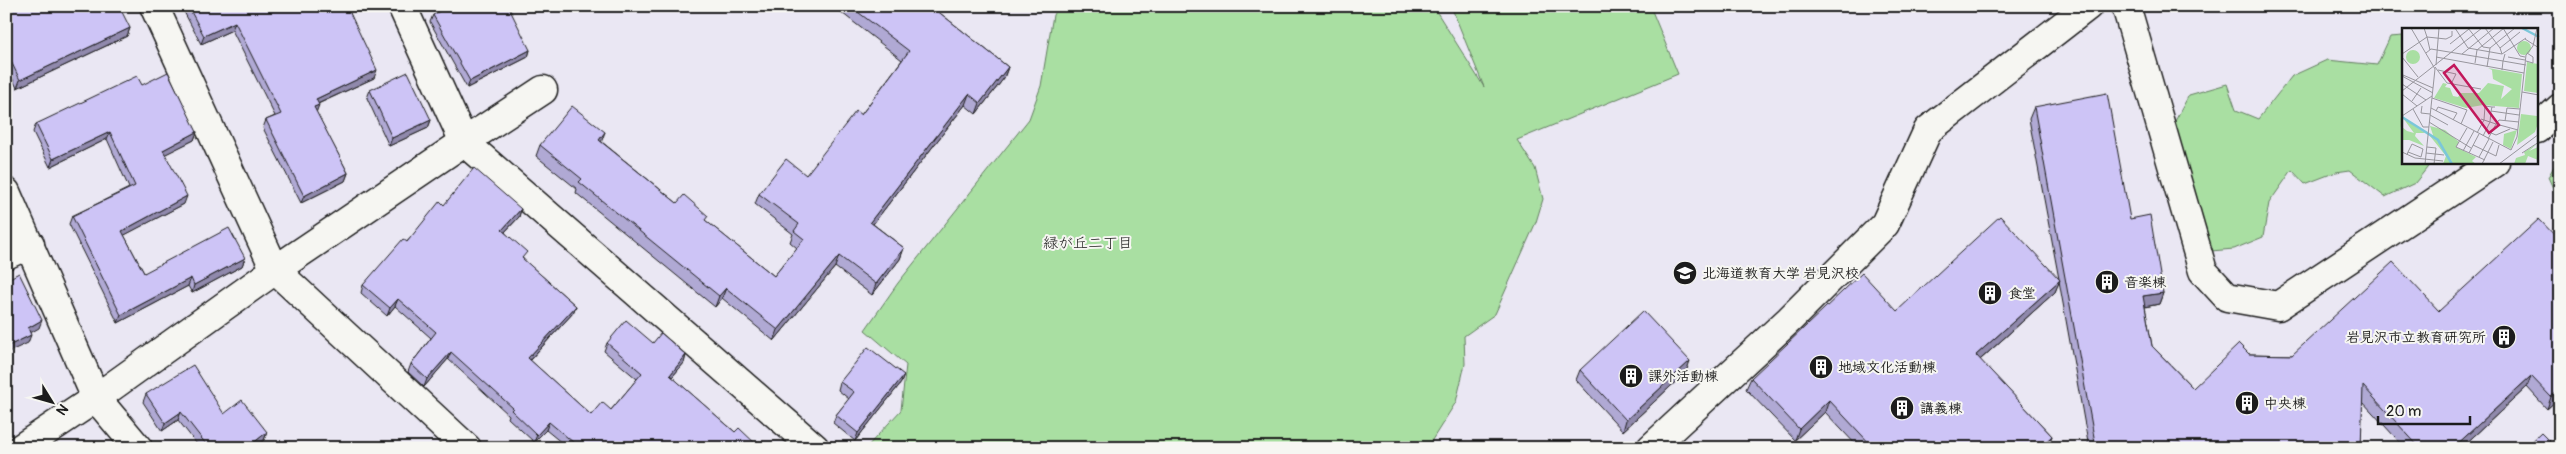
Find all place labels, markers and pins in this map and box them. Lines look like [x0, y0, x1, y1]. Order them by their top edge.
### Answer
school or university icon: 北海道教育大学 岩見沢校 [1672, 260, 1698, 286]
place label: 北海道教育大学 岩見沢校 [1702, 265, 1859, 282]
building icon: 音楽棟 [2094, 269, 2120, 295]
place label: 音楽棟 [2124, 274, 2167, 291]
building icon: 食堂 [1977, 280, 2003, 306]
place label: 食堂 [2008, 285, 2036, 302]
building icon: 岩見沢市立教育研究所 [2491, 324, 2517, 350]
place label: 岩見沢市立教育研究所 [2346, 329, 2486, 346]
building icon: 地域文化活動棟 [1808, 354, 1834, 380]
place label: 地域文化活動棟 [1838, 359, 1937, 376]
building icon: 課外活動棟 [1618, 363, 1644, 389]
place label: 課外活動棟 [1648, 368, 1719, 385]
building icon: 中央棟 [2234, 390, 2260, 416]
building icon: 講義棟 [1889, 395, 1915, 421]
place label: 中央棟 [2264, 395, 2307, 412]
place label: 講義棟 [1920, 400, 1963, 417]

